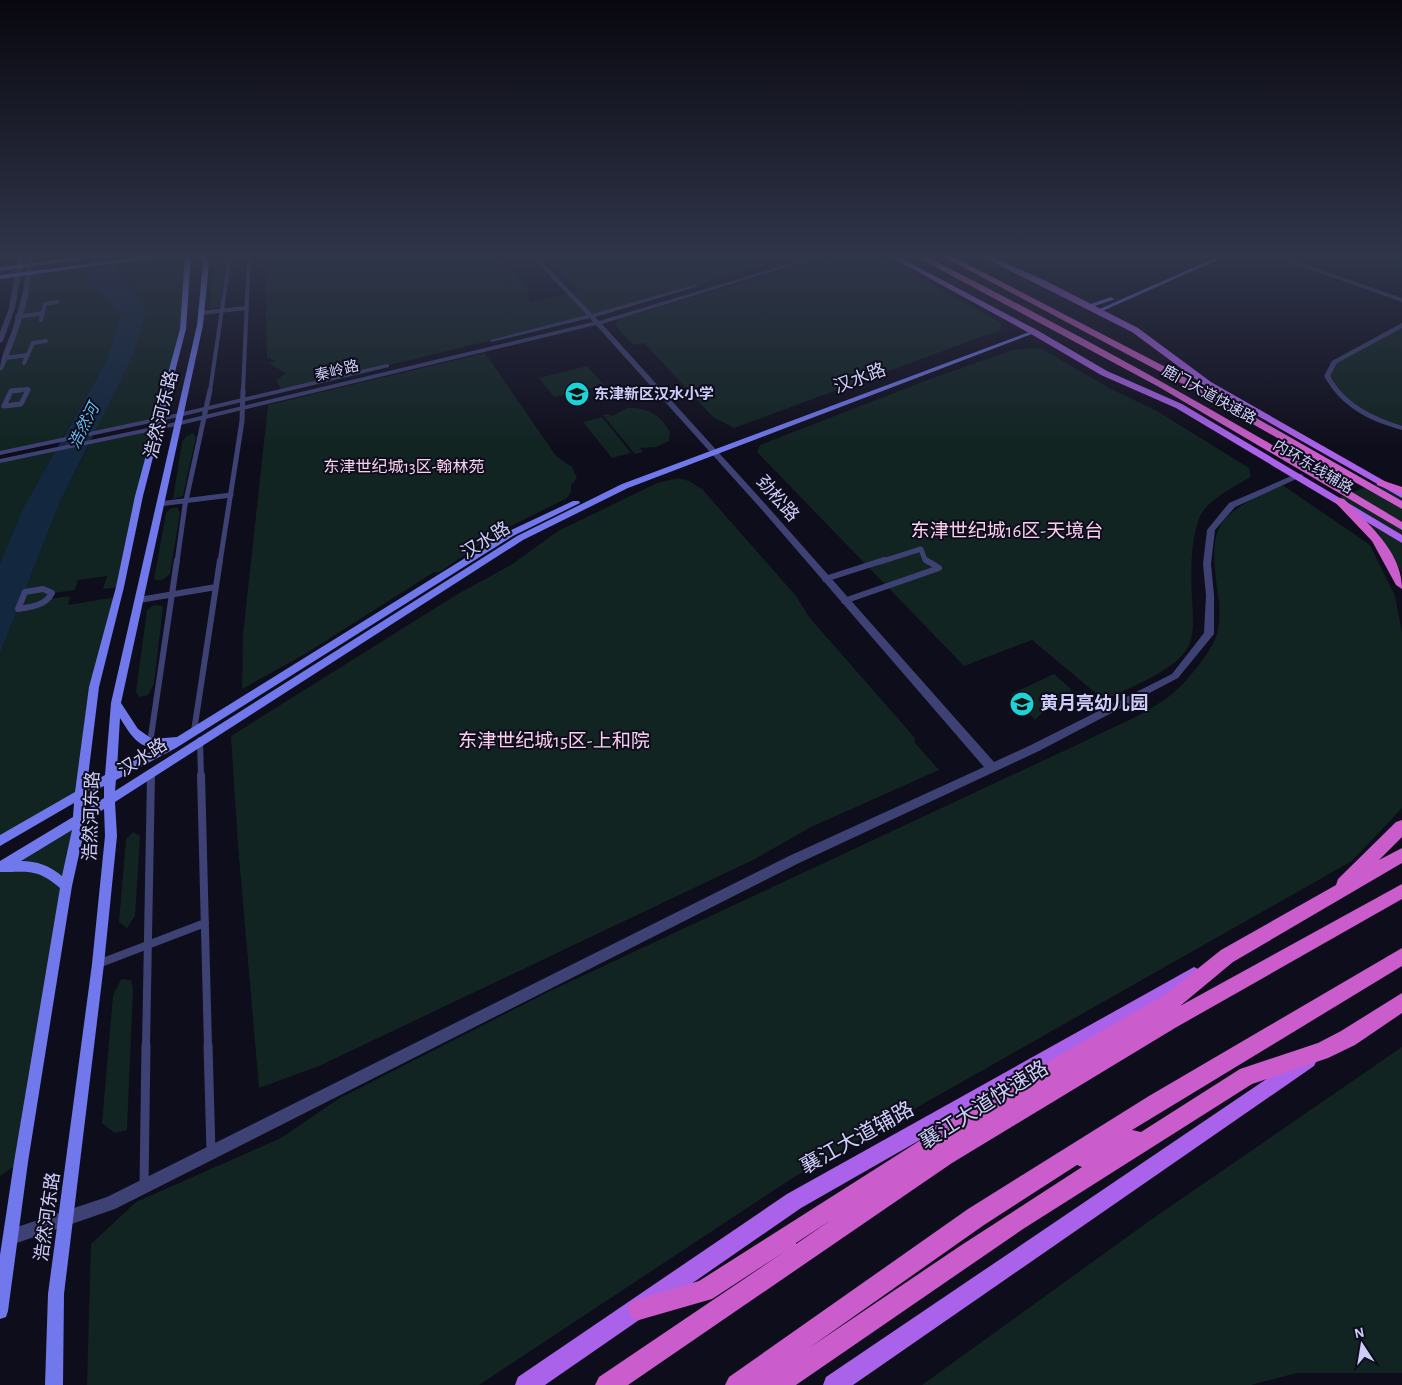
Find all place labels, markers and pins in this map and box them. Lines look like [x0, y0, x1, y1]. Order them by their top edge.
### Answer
school or university icon: 东津新区汉水小学 [564, 381, 590, 407]
place label: 东津新区汉水小学 [594, 385, 714, 402]
school or university icon: 黄月亮幼儿园 [1009, 691, 1035, 717]
place label: 黄月亮幼儿园 [1040, 693, 1148, 713]

